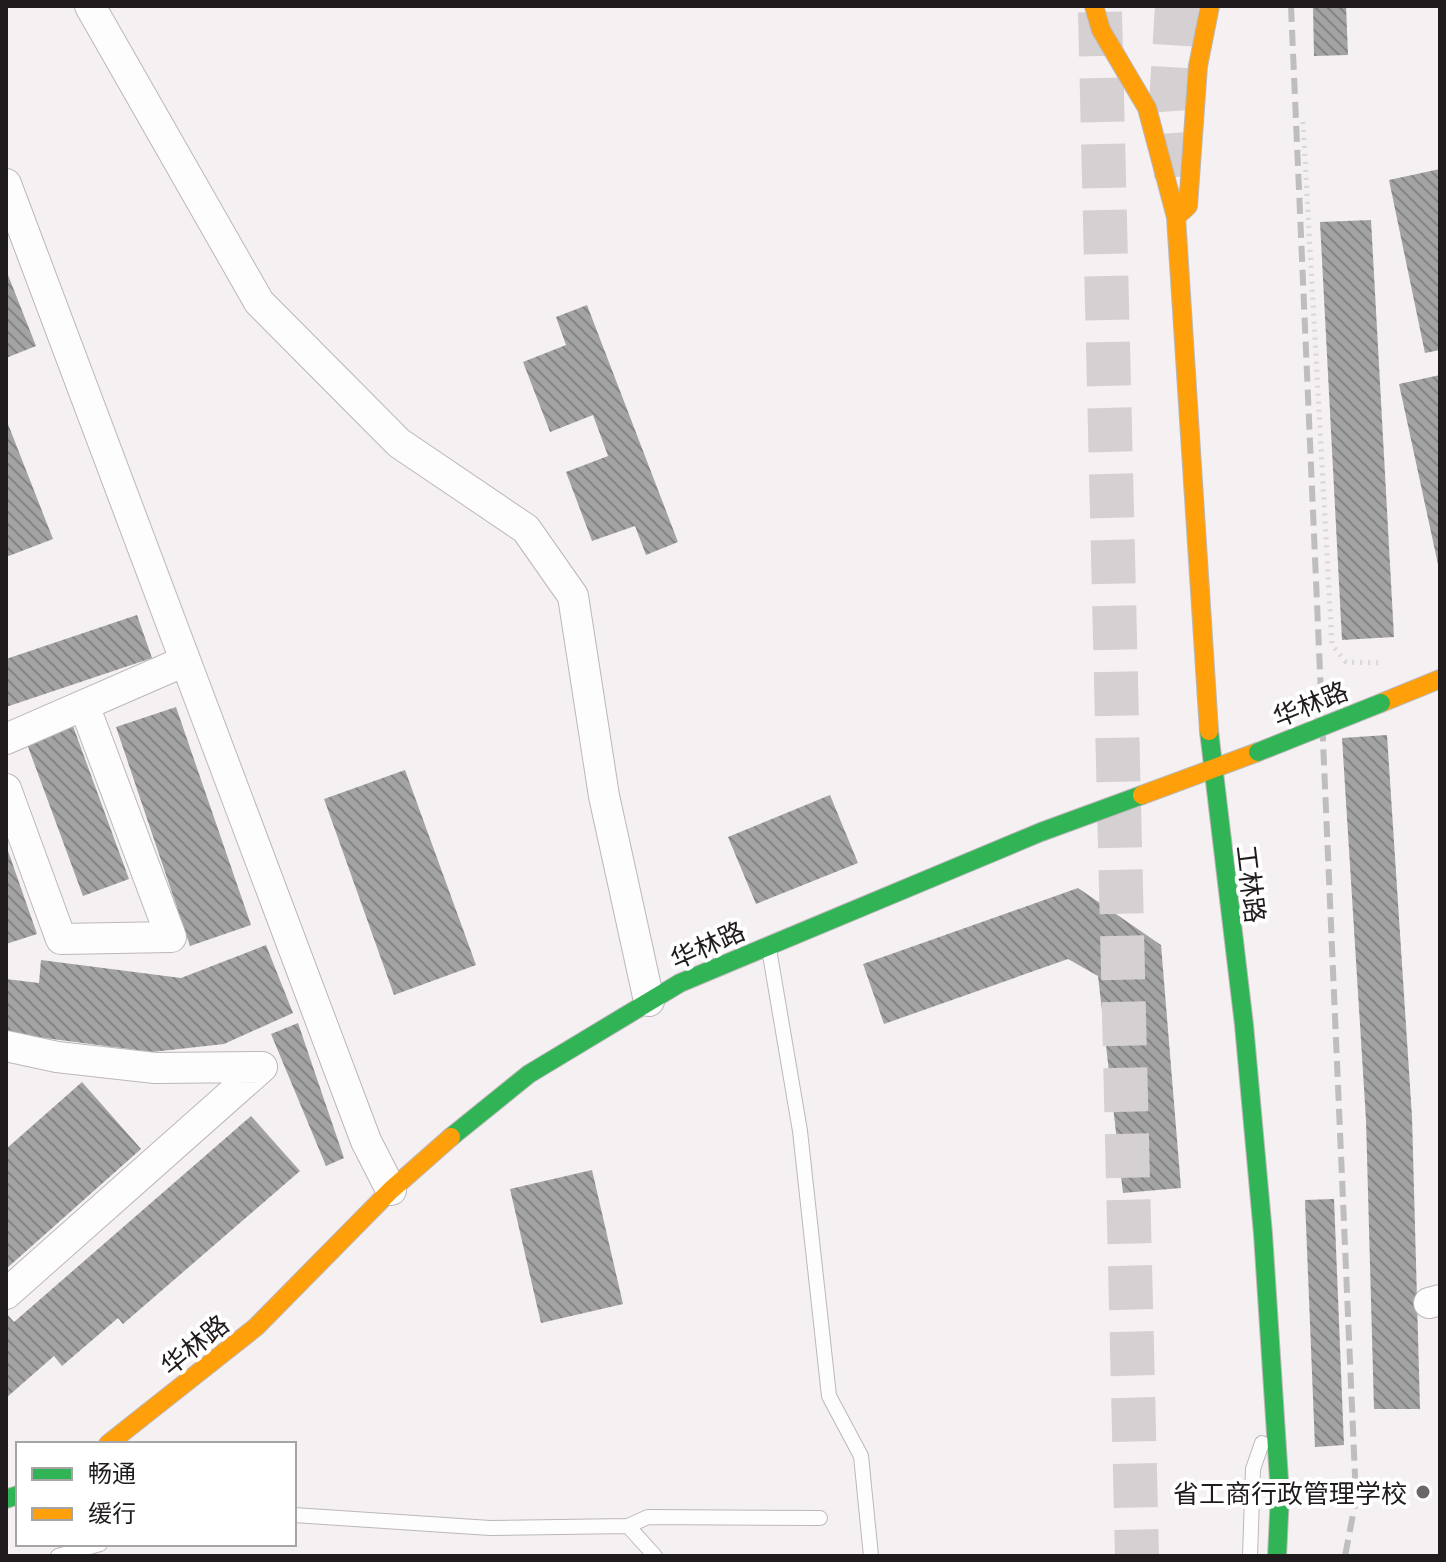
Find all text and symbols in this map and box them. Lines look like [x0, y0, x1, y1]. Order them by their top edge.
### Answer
street label: 华林路 [1268, 674, 1352, 732]
street label: 工林路 [1232, 843, 1272, 925]
street label: 华林路 [665, 914, 749, 974]
street label: 华林路 [154, 1307, 234, 1381]
legend [16, 1442, 296, 1546]
text: 畅通 [88, 1458, 136, 1487]
place label: 省工商行政管理学校 [1173, 1477, 1407, 1508]
marker: 省工商行政管理学校 [1414, 1483, 1432, 1501]
text: 缓行 [88, 1498, 136, 1527]

